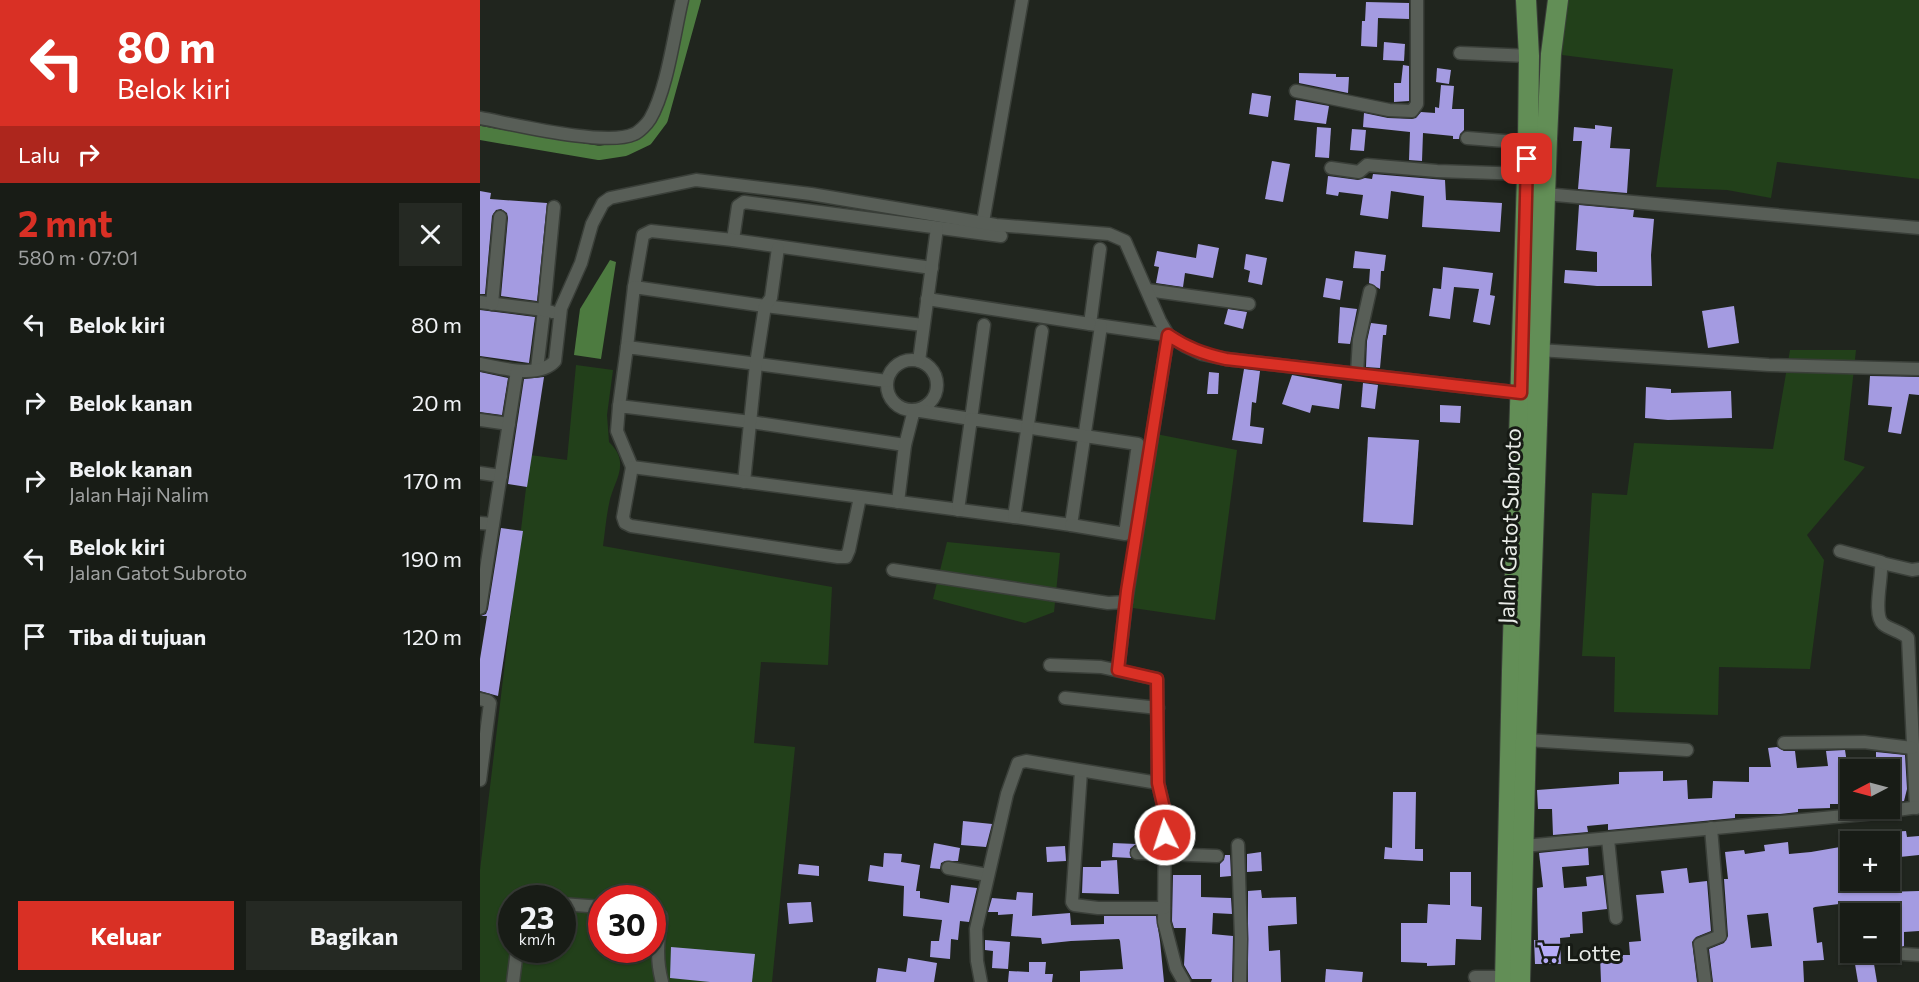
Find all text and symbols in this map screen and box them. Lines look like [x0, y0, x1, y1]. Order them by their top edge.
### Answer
text: 80 m [117, 20, 216, 72]
icon: left [18, 24, 96, 102]
text: Belok kiri [117, 72, 231, 105]
pin [1501, 133, 1552, 184]
icon: right [72, 138, 105, 171]
text: Lalu [18, 141, 60, 168]
icon: arrive [1510, 142, 1543, 175]
text: 2 mnt [18, 200, 113, 244]
button: close [399, 203, 462, 266]
text: 580 m · 07:01 [18, 245, 138, 269]
icon: left [18, 308, 51, 341]
text: Belok kiri [69, 311, 165, 338]
text: 80 m [411, 311, 462, 338]
icon: right [18, 386, 51, 419]
text: Belok kanan [69, 389, 192, 416]
text: 20 m [412, 389, 462, 416]
street label: Jalan Gatot Subroto [1492, 428, 1526, 624]
text: Belok kanan [69, 455, 192, 482]
icon: right [18, 464, 51, 497]
text: 170 m [403, 467, 462, 494]
text: Jalan Haji Nalim [69, 482, 209, 506]
text: Belok kiri [69, 533, 165, 560]
icon: left [18, 542, 51, 575]
text: 190 m [401, 545, 462, 572]
text: Jalan Gatot Subroto [69, 560, 247, 584]
icon: arrive [18, 620, 51, 653]
text: Tiba di tujuan [69, 623, 206, 650]
text: 120 m [403, 623, 462, 650]
north arrow [1840, 759, 1900, 819]
map controls [1840, 759, 1900, 963]
position arrow [1133, 803, 1197, 867]
button: + [1840, 831, 1900, 891]
speed limit sign: 30 [588, 885, 666, 963]
text: 23 [520, 898, 554, 935]
button: Keluar [18, 901, 234, 970]
button: Bagikan [246, 901, 462, 970]
button: − [1840, 903, 1900, 963]
text: km/h [519, 930, 555, 948]
supermarket icon: Lotte [1535, 939, 1561, 965]
place label: Lotte [1566, 939, 1621, 966]

